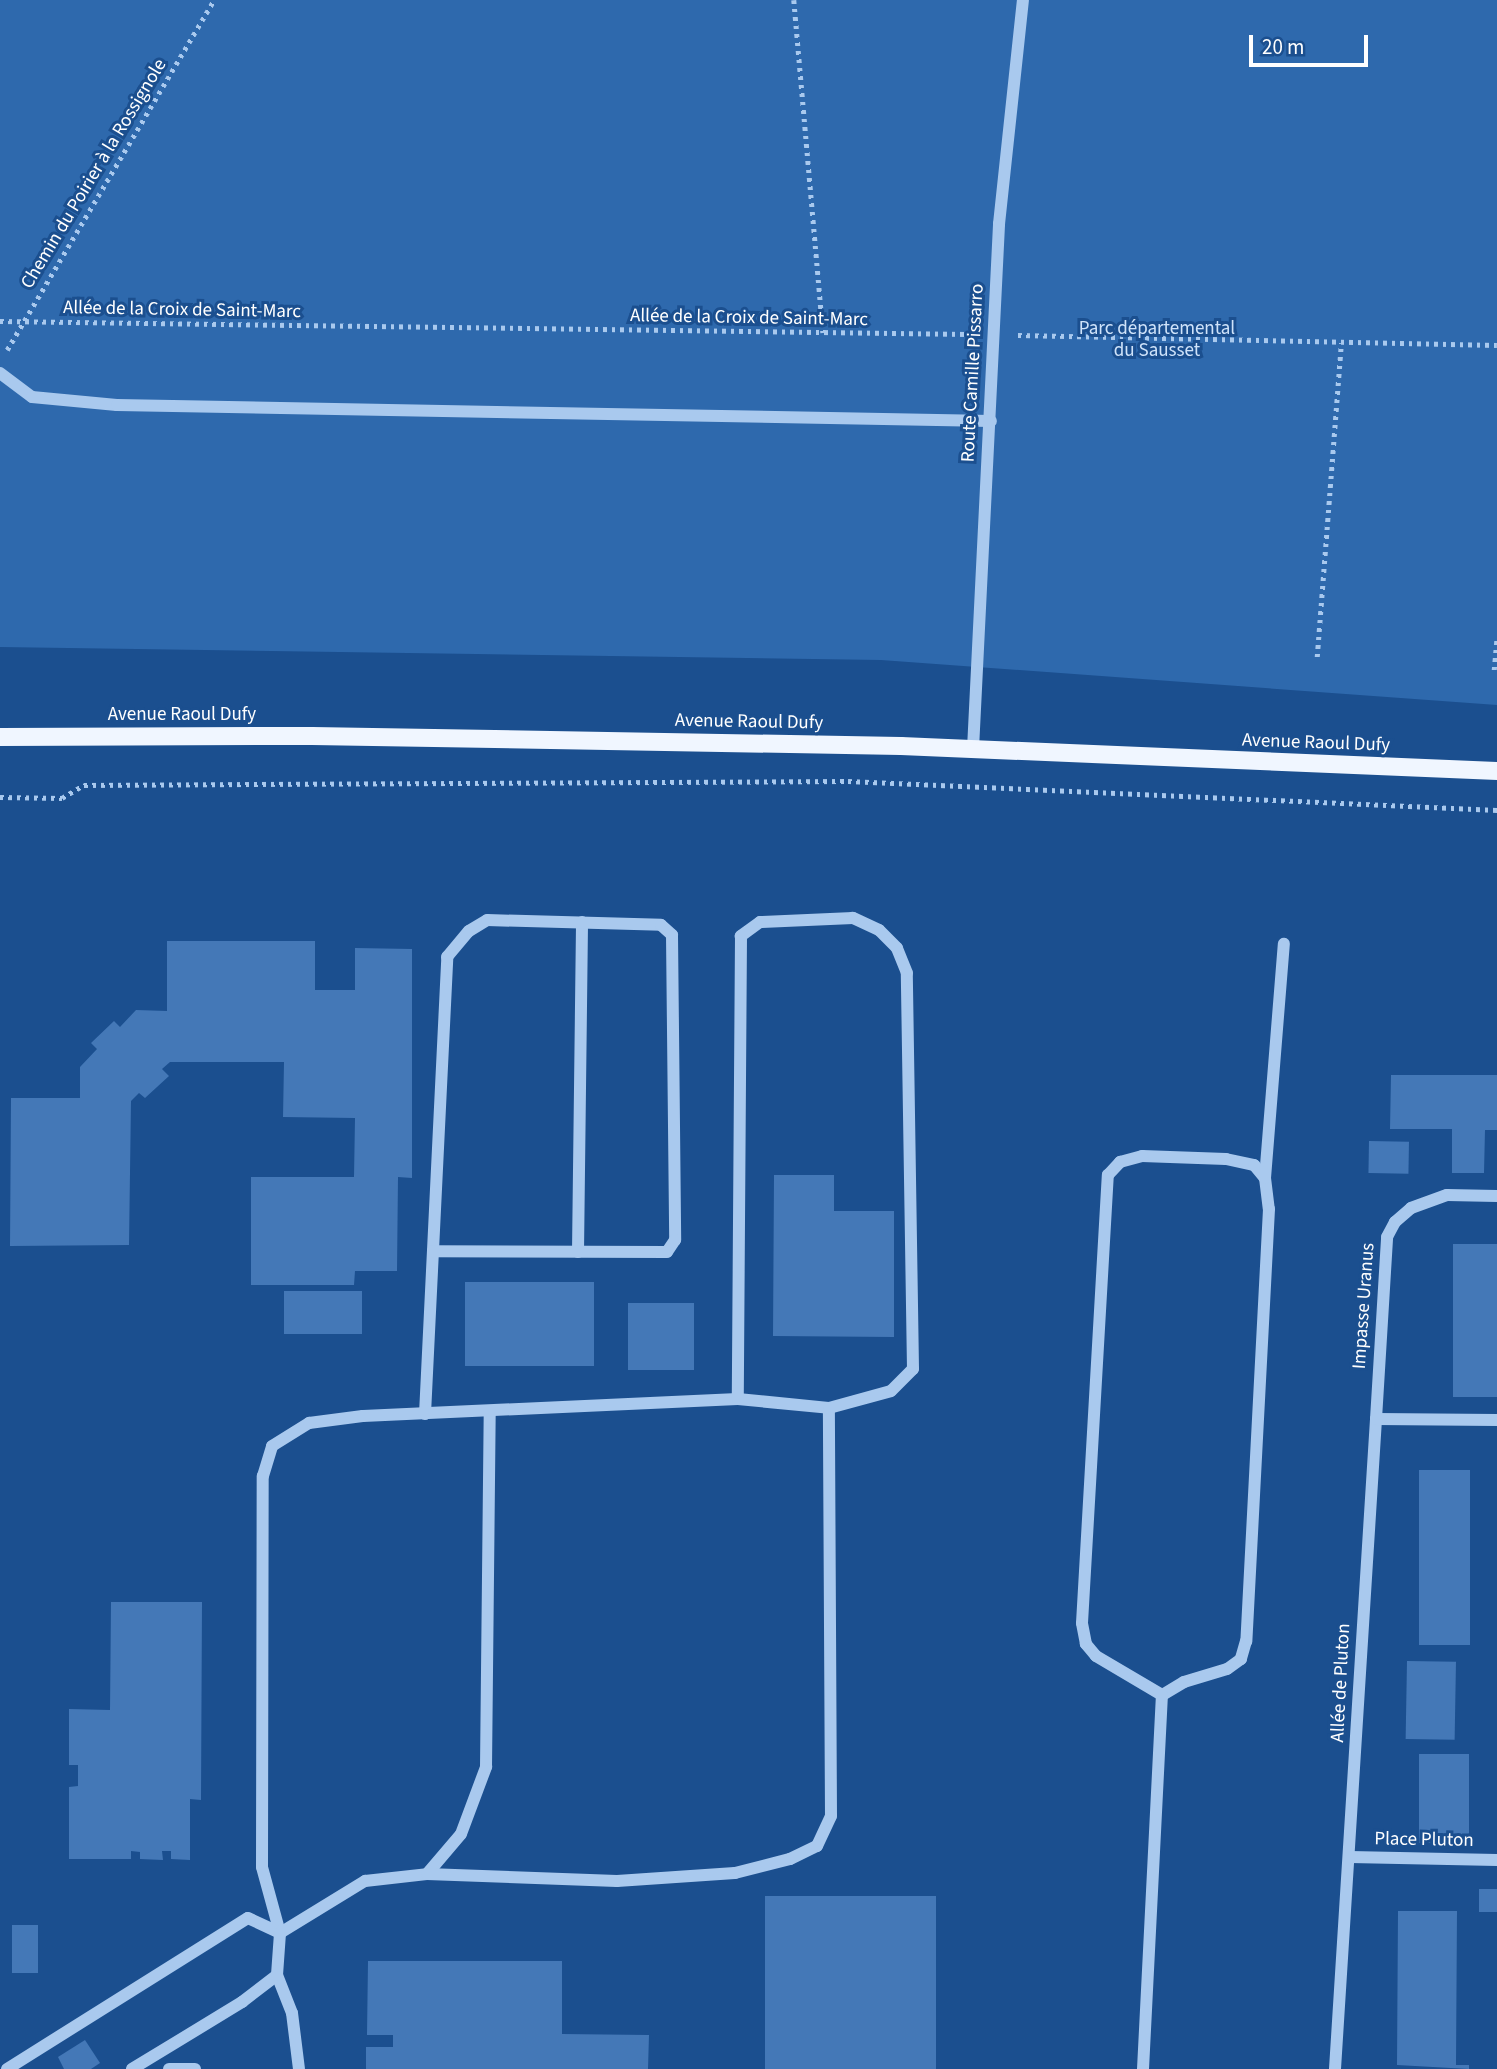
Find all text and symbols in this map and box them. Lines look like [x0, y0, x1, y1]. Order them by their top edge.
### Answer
scale bar [1252, 21, 1371, 65]
text: 20 m [1262, 32, 1304, 62]
street label: Chemin du Poirier à la Rossignole [16, 55, 172, 293]
street label: Route Camille Pissarro [957, 283, 989, 463]
street label: Allée de la Croix de Saint-Marc [63, 297, 301, 323]
street label: Allée de la Croix de Saint-Marc [630, 305, 868, 331]
park label: Parc départemental du Sausset [1079, 318, 1235, 362]
street label: Avenue Raoul Dufy [108, 704, 256, 726]
street label: Avenue Raoul Dufy [675, 709, 823, 735]
street label: Avenue Raoul Dufy [1241, 729, 1391, 757]
street label: Impasse Uranus [1348, 1242, 1380, 1370]
street label: Allée de Pluton [1326, 1623, 1356, 1743]
street label: Place Pluton [1374, 1828, 1474, 1852]

